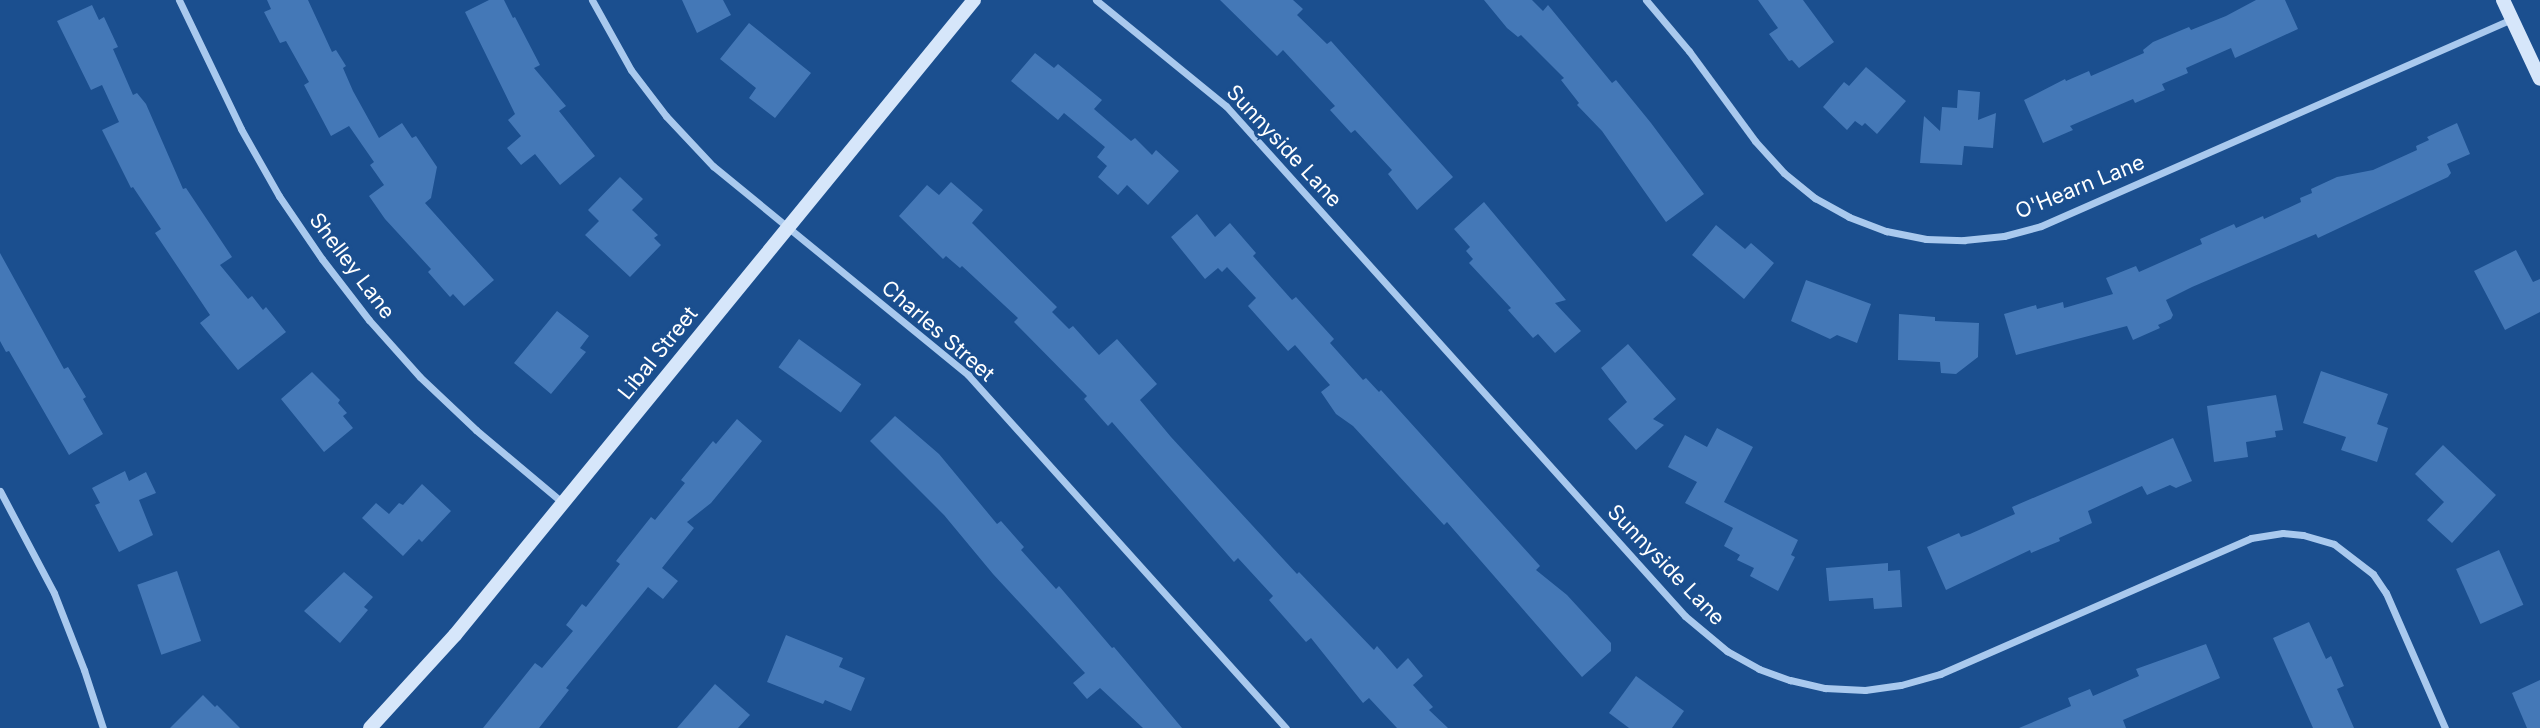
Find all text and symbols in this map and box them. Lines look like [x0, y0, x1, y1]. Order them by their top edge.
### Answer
street label: Sunnyside Lane [1221, 80, 1347, 212]
street label: O'Hearn Lane [2012, 150, 2148, 224]
street label: Shelley Lane [304, 208, 400, 324]
street label: Charles Street [876, 275, 1000, 387]
street label: Libal Street [613, 302, 703, 404]
street label: Sunnyside Lane [1602, 500, 1730, 630]

